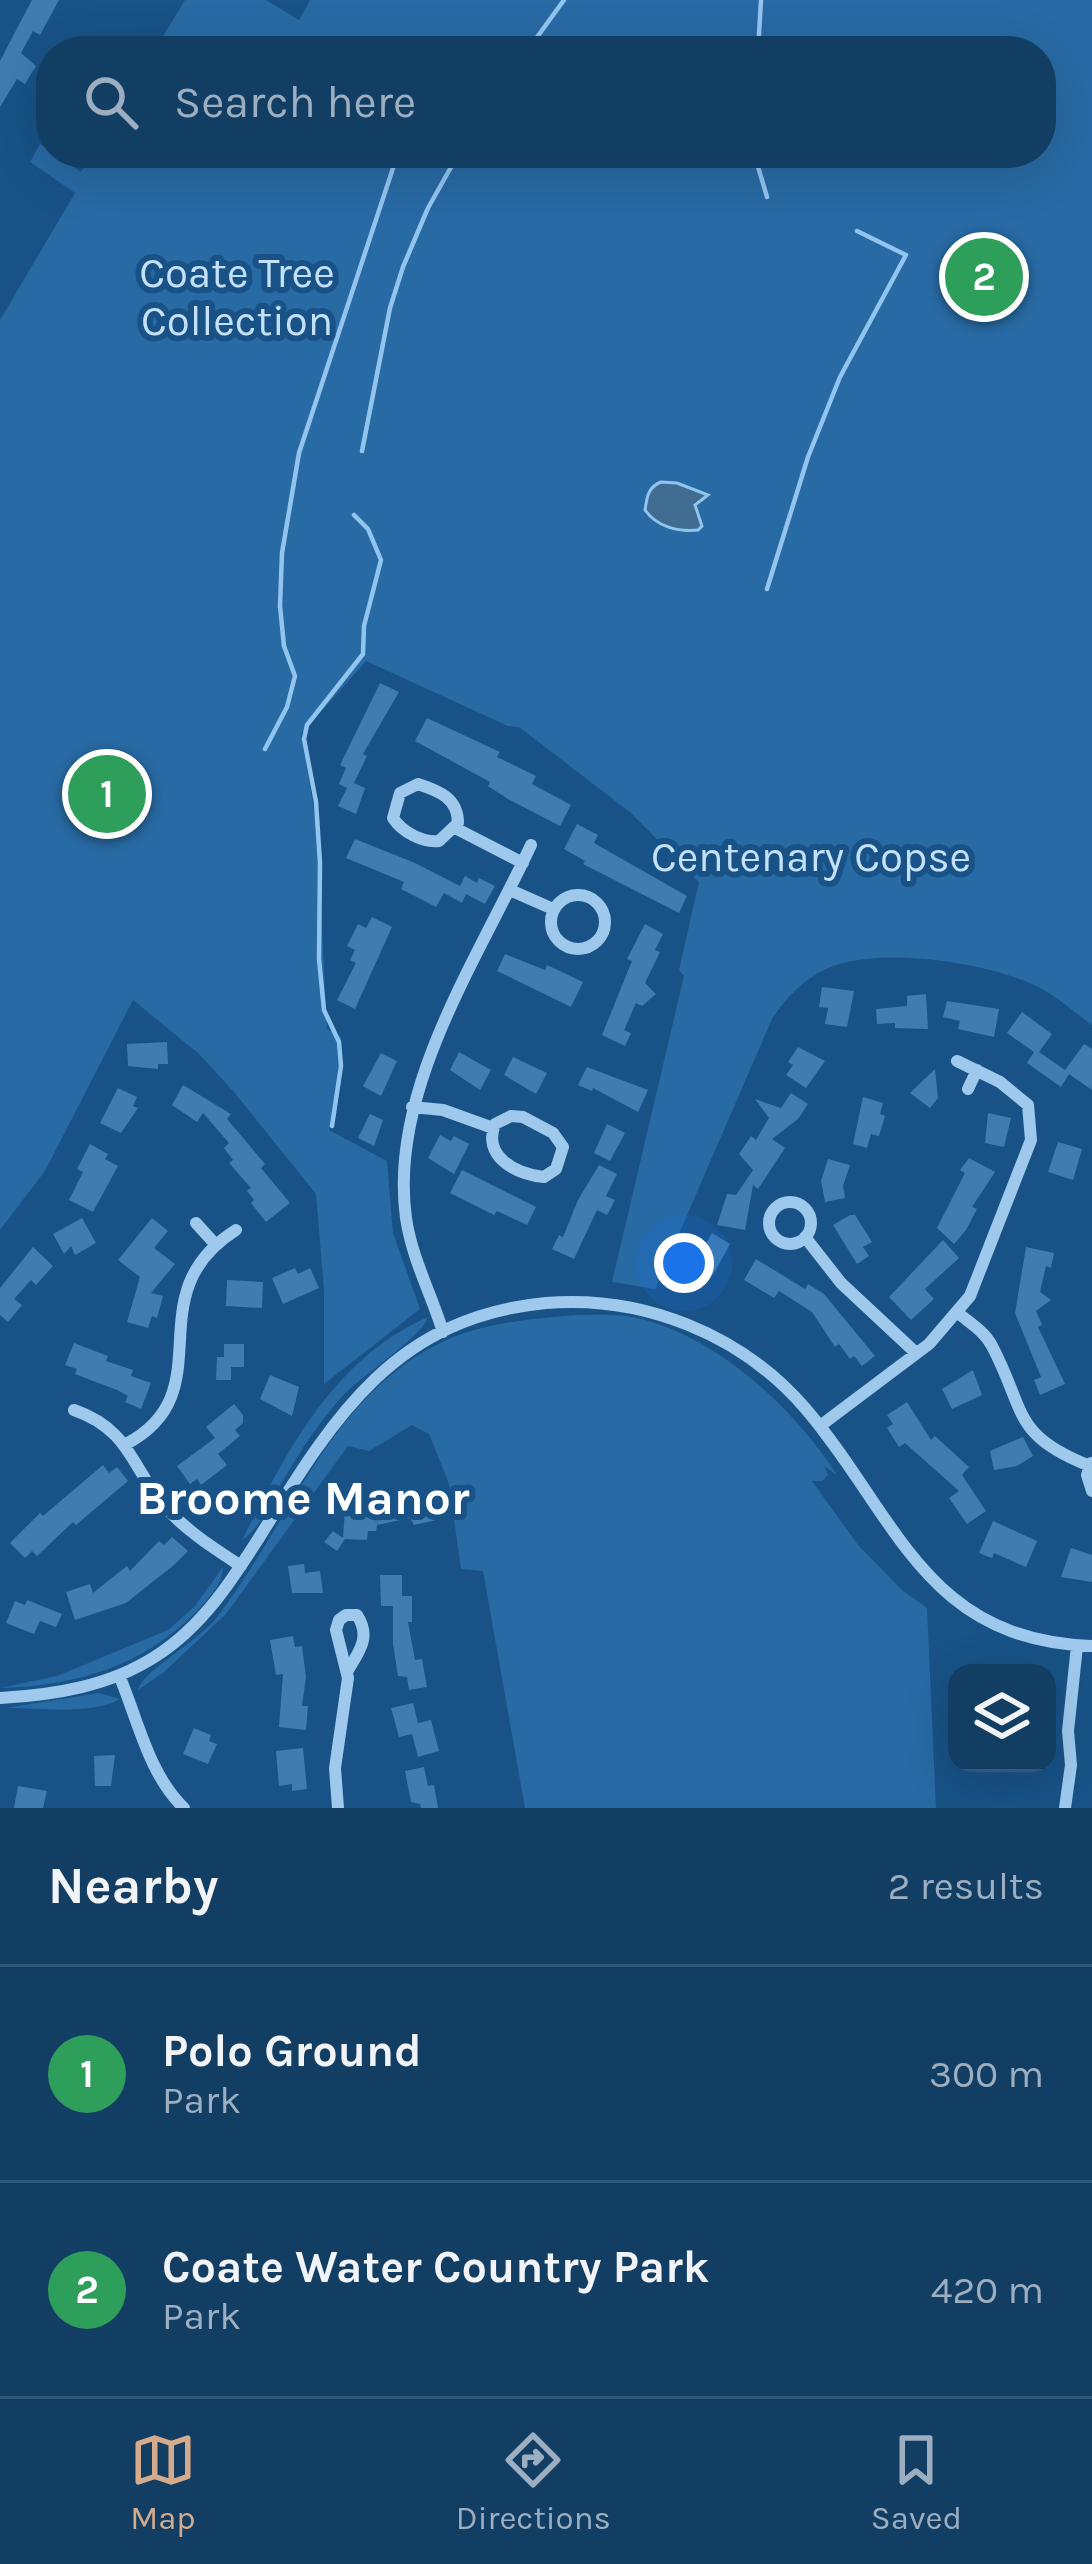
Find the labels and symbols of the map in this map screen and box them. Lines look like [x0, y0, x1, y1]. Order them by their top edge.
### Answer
pin: 2 [945, 232, 1023, 322]
park label: Coate Tree Collection [139, 248, 335, 346]
pin: 1 [68, 749, 146, 839]
park label: Centenary Copse [651, 832, 971, 882]
your location [654, 1233, 714, 1293]
district label: Broome Manor [136, 1470, 470, 1526]

